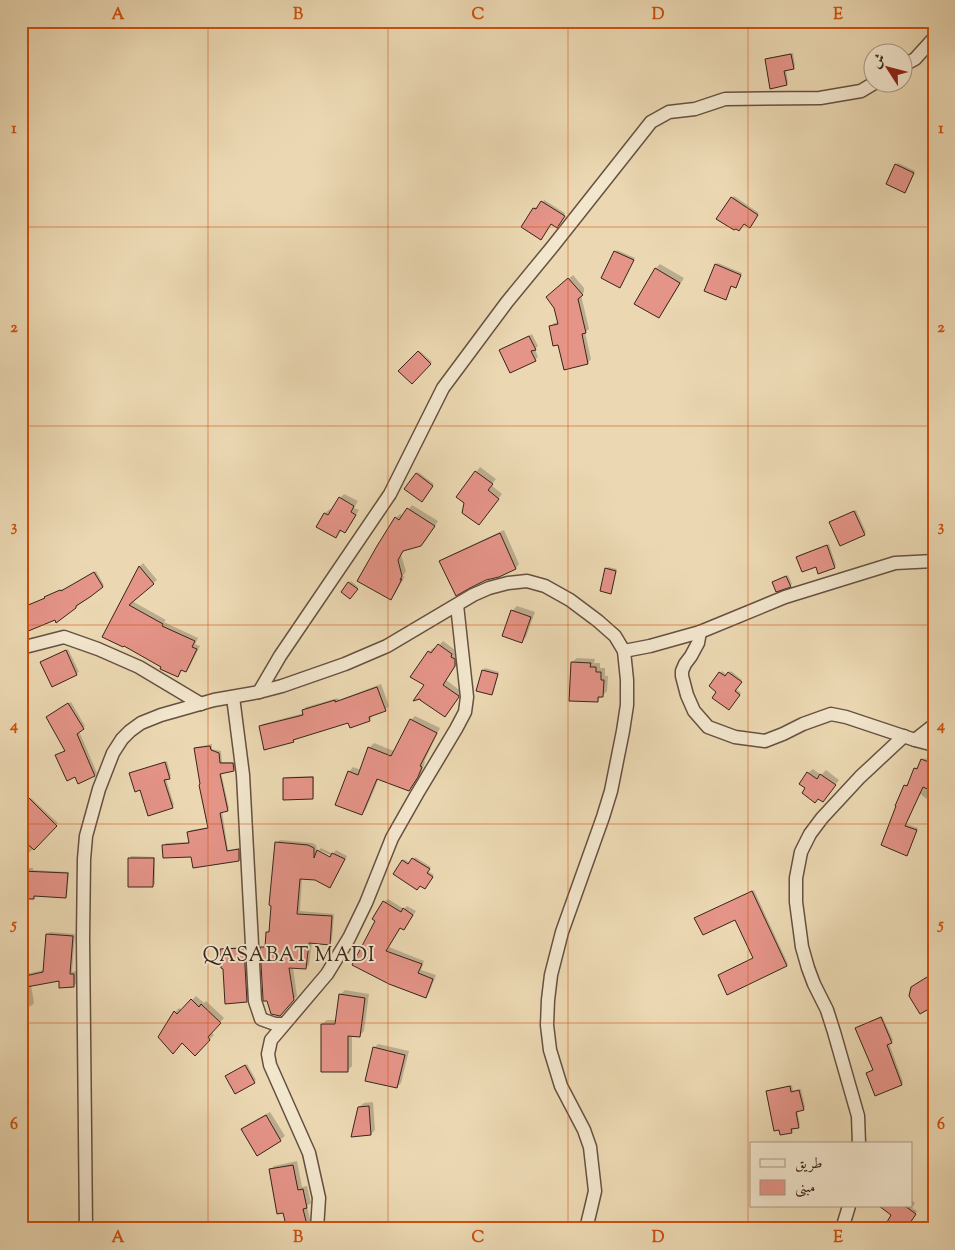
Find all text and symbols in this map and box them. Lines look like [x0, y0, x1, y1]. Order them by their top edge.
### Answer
text: A [112, 4, 125, 27]
text: B [293, 4, 303, 27]
text: C [472, 4, 485, 27]
text: D [652, 4, 665, 27]
text: E [833, 4, 843, 27]
north arrow [862, 42, 912, 92]
text: ش [867, 50, 891, 73]
text: 1 [11, 118, 17, 141]
text: 1 [938, 118, 944, 141]
text: 2 [10, 317, 18, 340]
text: 2 [937, 317, 945, 340]
text: 3 [11, 516, 18, 539]
text: 3 [938, 516, 945, 539]
text: 4 [9, 715, 18, 738]
text: 4 [936, 715, 945, 738]
text: 5 [9, 914, 17, 937]
text: 5 [936, 914, 944, 937]
district label: QASABAT MADI [202, 942, 376, 971]
text: 6 [10, 1114, 18, 1137]
text: 6 [937, 1114, 945, 1137]
legend [750, 1142, 912, 1208]
text: طريق [795, 1154, 822, 1175]
text: مبنى [795, 1178, 815, 1199]
text: A [112, 1227, 125, 1250]
text: B [293, 1227, 303, 1250]
text: C [472, 1227, 485, 1250]
text: D [652, 1227, 665, 1250]
text: E [833, 1227, 843, 1250]

